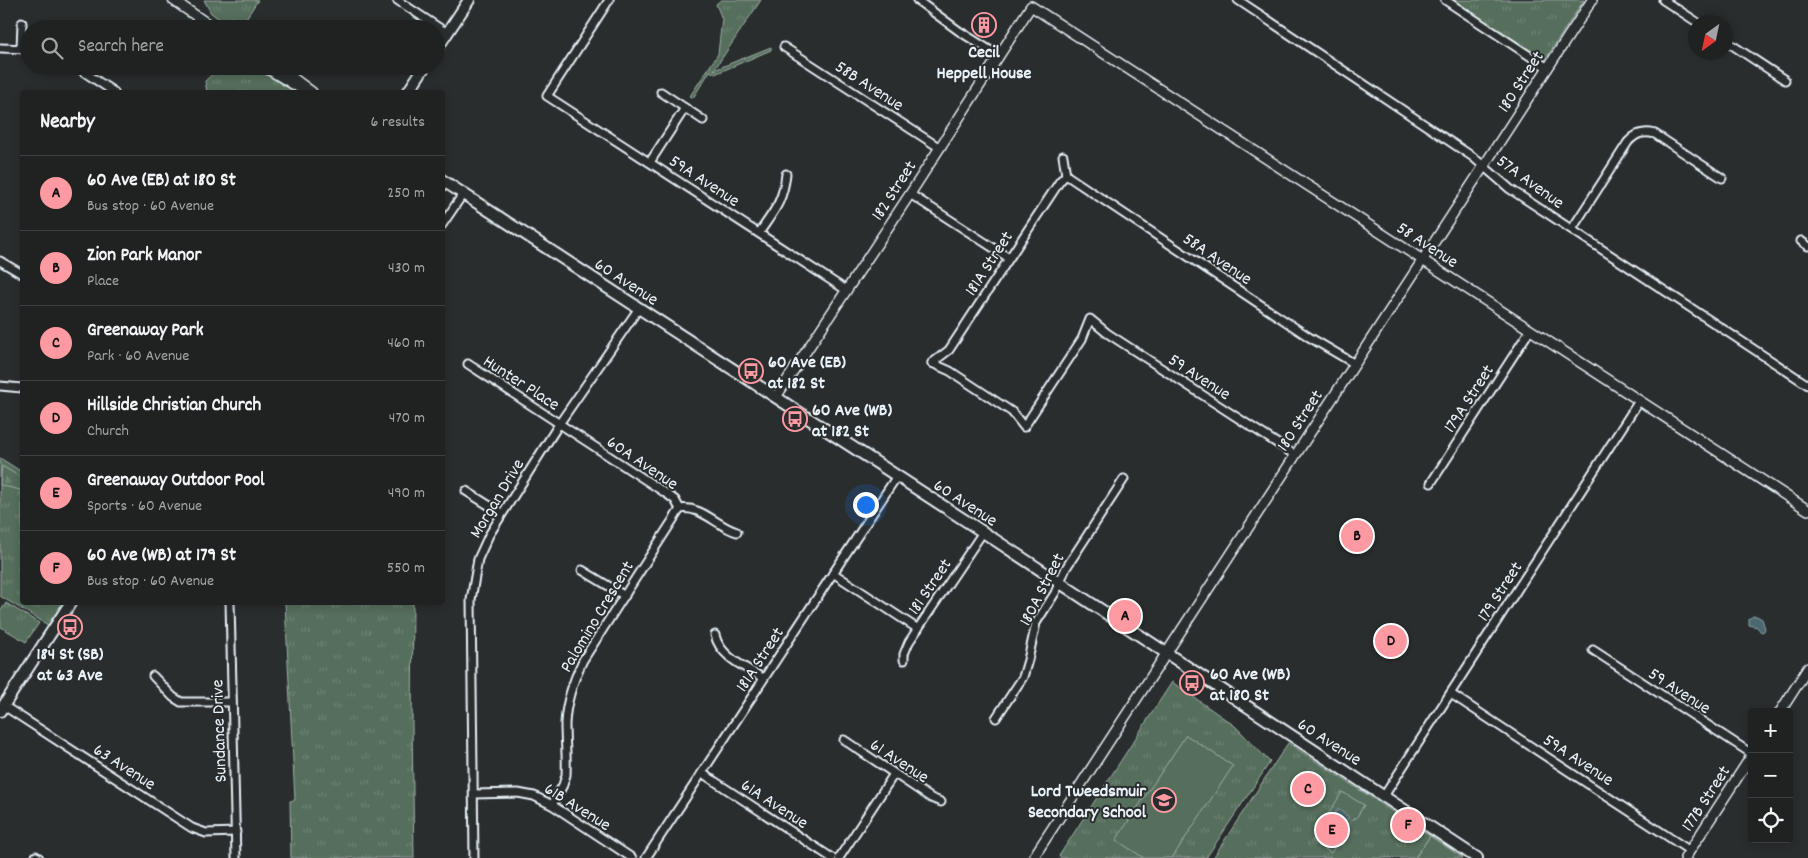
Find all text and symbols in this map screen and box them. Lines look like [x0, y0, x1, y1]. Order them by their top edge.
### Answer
building icon: Cecil Heppell House [971, 12, 997, 38]
north arrow [1688, 15, 1733, 60]
search box [20, 20, 445, 75]
icon: search [38, 34, 66, 62]
text: Search here [78, 34, 164, 61]
place label: Cecil Heppell House [937, 41, 1031, 87]
street label: 180 Street [1493, 46, 1552, 118]
street label: 58B Avenue [829, 56, 908, 119]
text: Nearby [40, 108, 95, 138]
text: 6 results [370, 111, 425, 134]
street label: 59A Avenue [663, 150, 744, 214]
street label: 57A Avenue [1490, 150, 1569, 216]
street label: 182 Street [866, 156, 924, 226]
text: 60 Ave (EB) at 180 St [87, 168, 236, 195]
text: A [52, 182, 60, 205]
text: 250 m [387, 182, 425, 205]
text: Bus stop · 60 Avenue [87, 195, 214, 218]
street label: 58 Avenue [1391, 217, 1462, 275]
street label: 181A Street [960, 227, 1021, 302]
street label: 58A Avenue [1177, 228, 1256, 292]
text: Zion Park Manor [87, 243, 202, 270]
street label: 60 Avenue [589, 253, 663, 313]
text: B [52, 257, 60, 280]
text: 430 m [388, 257, 425, 280]
text: Place [87, 270, 119, 293]
text: Greenaway Park [87, 318, 204, 345]
text: C [52, 332, 60, 355]
text: 460 m [387, 332, 425, 355]
text: Park · 60 Avenue [87, 345, 189, 368]
street label: 59 Avenue [1162, 349, 1235, 408]
street label: Hunter Place [477, 350, 564, 418]
place label: 60 Ave (EB) at 182 St [768, 351, 846, 397]
bus stop icon: 60 Ave (EB) at 182 St [738, 358, 764, 384]
street label: 179A Street [1439, 360, 1502, 438]
street label: 180 Street [1272, 385, 1331, 457]
text: Hillside Christian Church [87, 393, 261, 420]
place label: 60 Ave (WB) at 182 St [812, 399, 892, 445]
bus stop icon: 60 Ave (WB) at 182 St [782, 406, 808, 432]
text: D [52, 407, 60, 430]
text: 470 m [389, 407, 425, 430]
text: Church [87, 420, 129, 443]
street label: 60A Avenue [601, 431, 683, 497]
street label: Morgan Drive [465, 455, 532, 544]
text: Greenaway Outdoor Pool [87, 468, 265, 495]
street label: 60 Avenue [928, 474, 1002, 534]
text: E [52, 482, 60, 505]
text: 490 m [388, 482, 425, 505]
your location [853, 492, 879, 518]
text: Sports · 60 Avenue [87, 495, 202, 518]
pin: B [1341, 517, 1373, 555]
text: 60 Ave (WB) at 179 St [87, 543, 236, 570]
street label: 180A Street [1014, 549, 1072, 631]
street label: 181 Street [903, 554, 959, 620]
street label: Palomino Crescent [555, 556, 642, 678]
text: F [52, 557, 60, 580]
text: 550 m [387, 557, 425, 580]
street label: 179 Street [1472, 557, 1530, 627]
text: Bus stop · 60 Avenue [87, 570, 214, 593]
pin: A [1109, 597, 1141, 635]
bus stop icon: 184 St (SB) at 63 Ave [57, 614, 83, 640]
pin: D [1375, 622, 1407, 660]
street label: 181A Street [731, 623, 792, 698]
place label: 184 St (SB) at 63 Ave [37, 643, 104, 689]
place label: 60 Ave (WB) at 180 St [1210, 663, 1290, 709]
street label: 59 Avenue [1642, 663, 1715, 722]
bus stop icon: 60 Ave (WB) at 180 St [1179, 670, 1205, 696]
street label: Sundance Drive [206, 679, 235, 783]
map controls [1748, 708, 1793, 843]
button: + [1748, 708, 1793, 753]
street label: 60 Avenue [1292, 713, 1366, 773]
street label: 59A Avenue [1537, 729, 1618, 793]
street label: 61 Avenue [864, 734, 933, 791]
street label: 63 Avenue [87, 738, 160, 798]
button: − [1748, 753, 1793, 798]
street label: 177B Street [1676, 761, 1738, 837]
pin: C [1292, 770, 1324, 808]
street label: 61A Avenue [735, 774, 812, 836]
street label: 61B Avenue [538, 778, 615, 839]
place label: Lord Tweedsmuir Secondary School [1028, 780, 1147, 826]
school or university icon: Lord Tweedsmuir Secondary School [1151, 787, 1177, 813]
button: locate [1748, 798, 1793, 843]
pin: F [1392, 806, 1424, 844]
pin: E [1316, 811, 1348, 849]

